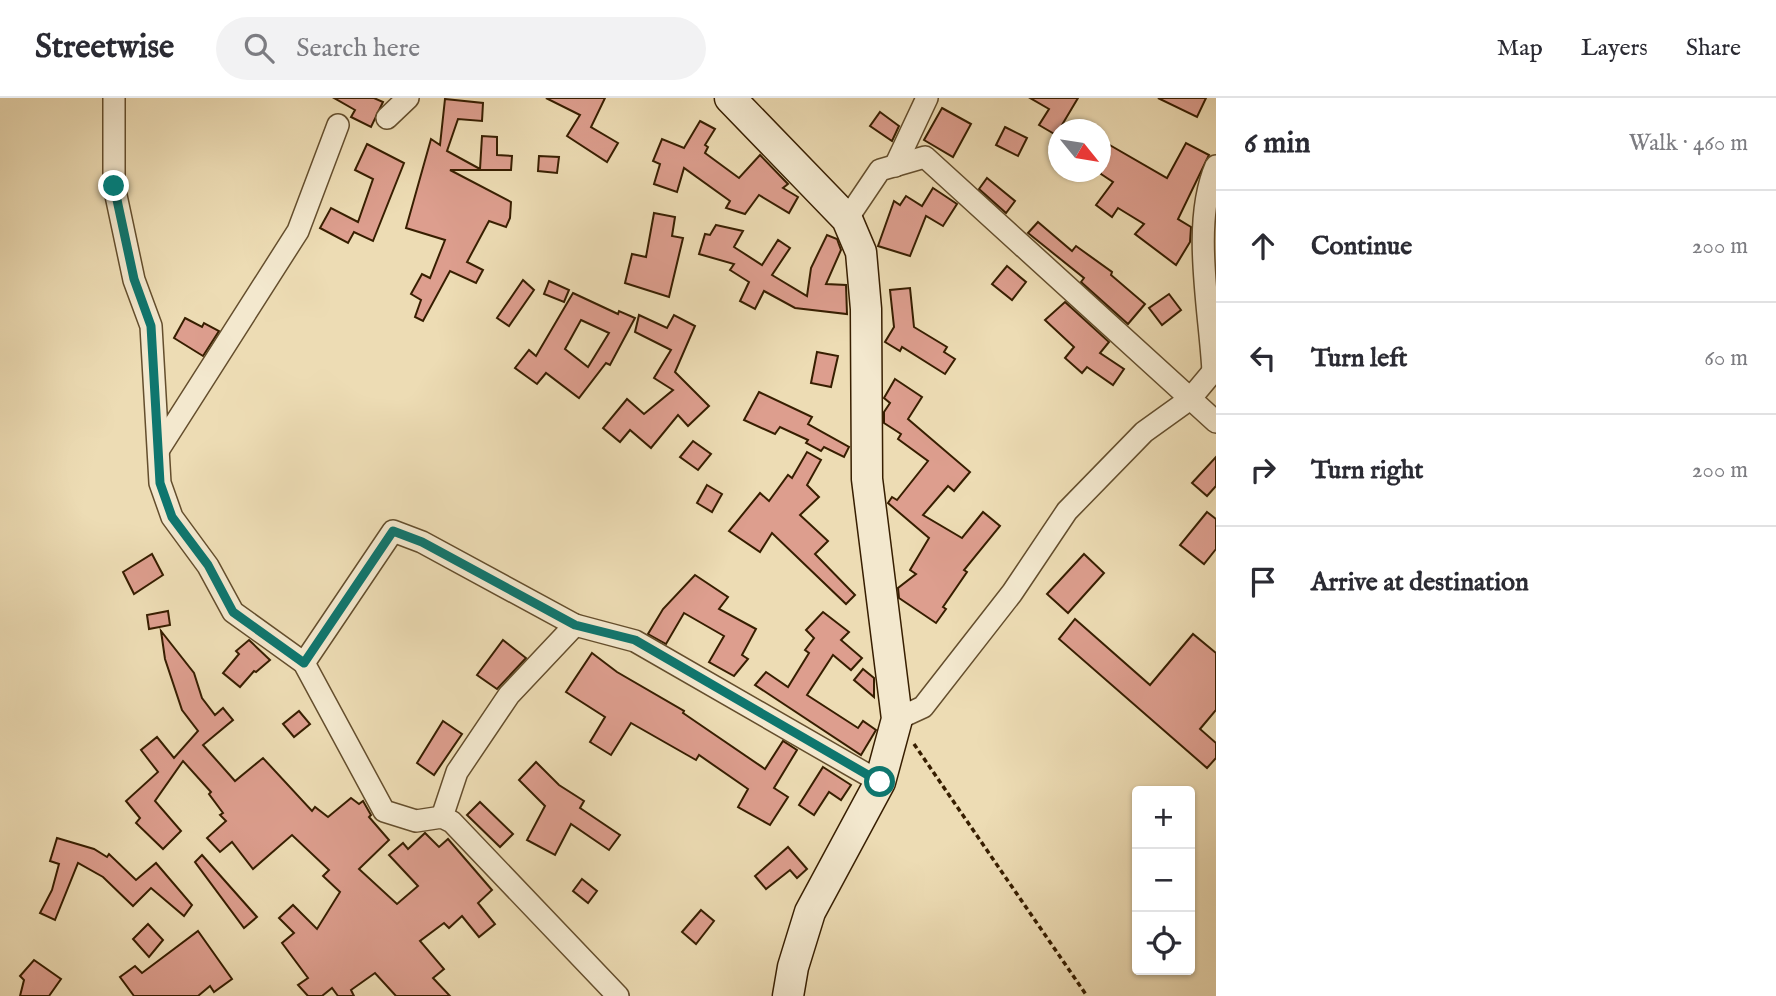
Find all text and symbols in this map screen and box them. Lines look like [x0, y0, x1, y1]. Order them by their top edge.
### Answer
search box [216, 17, 706, 80]
text: Streetwise [35, 27, 174, 69]
icon: search [240, 29, 278, 67]
text: Search here [296, 32, 420, 65]
text: Map [1497, 33, 1543, 64]
text: Layers [1581, 33, 1648, 64]
text: Share [1686, 33, 1741, 64]
north arrow [1048, 119, 1111, 182]
text: 6 min [1244, 125, 1310, 163]
text: Walk · 460 m [1629, 129, 1748, 158]
route end [98, 170, 129, 201]
icon: ahead [1244, 227, 1282, 265]
text: Continue [1311, 230, 1412, 263]
text: 200 m [1692, 232, 1748, 261]
icon: left [1244, 339, 1282, 377]
text: Turn left [1311, 342, 1408, 375]
text: 60 m [1704, 344, 1748, 373]
icon: right [1244, 451, 1282, 489]
text: Turn right [1311, 454, 1424, 487]
text: 200 m [1692, 456, 1748, 485]
icon: arrive [1244, 563, 1282, 601]
text: Arrive at destination [1311, 566, 1529, 599]
route start [864, 766, 895, 797]
map controls [1132, 786, 1195, 975]
button: + [1132, 786, 1195, 849]
button: − [1132, 849, 1195, 912]
button: locate [1132, 912, 1195, 975]

